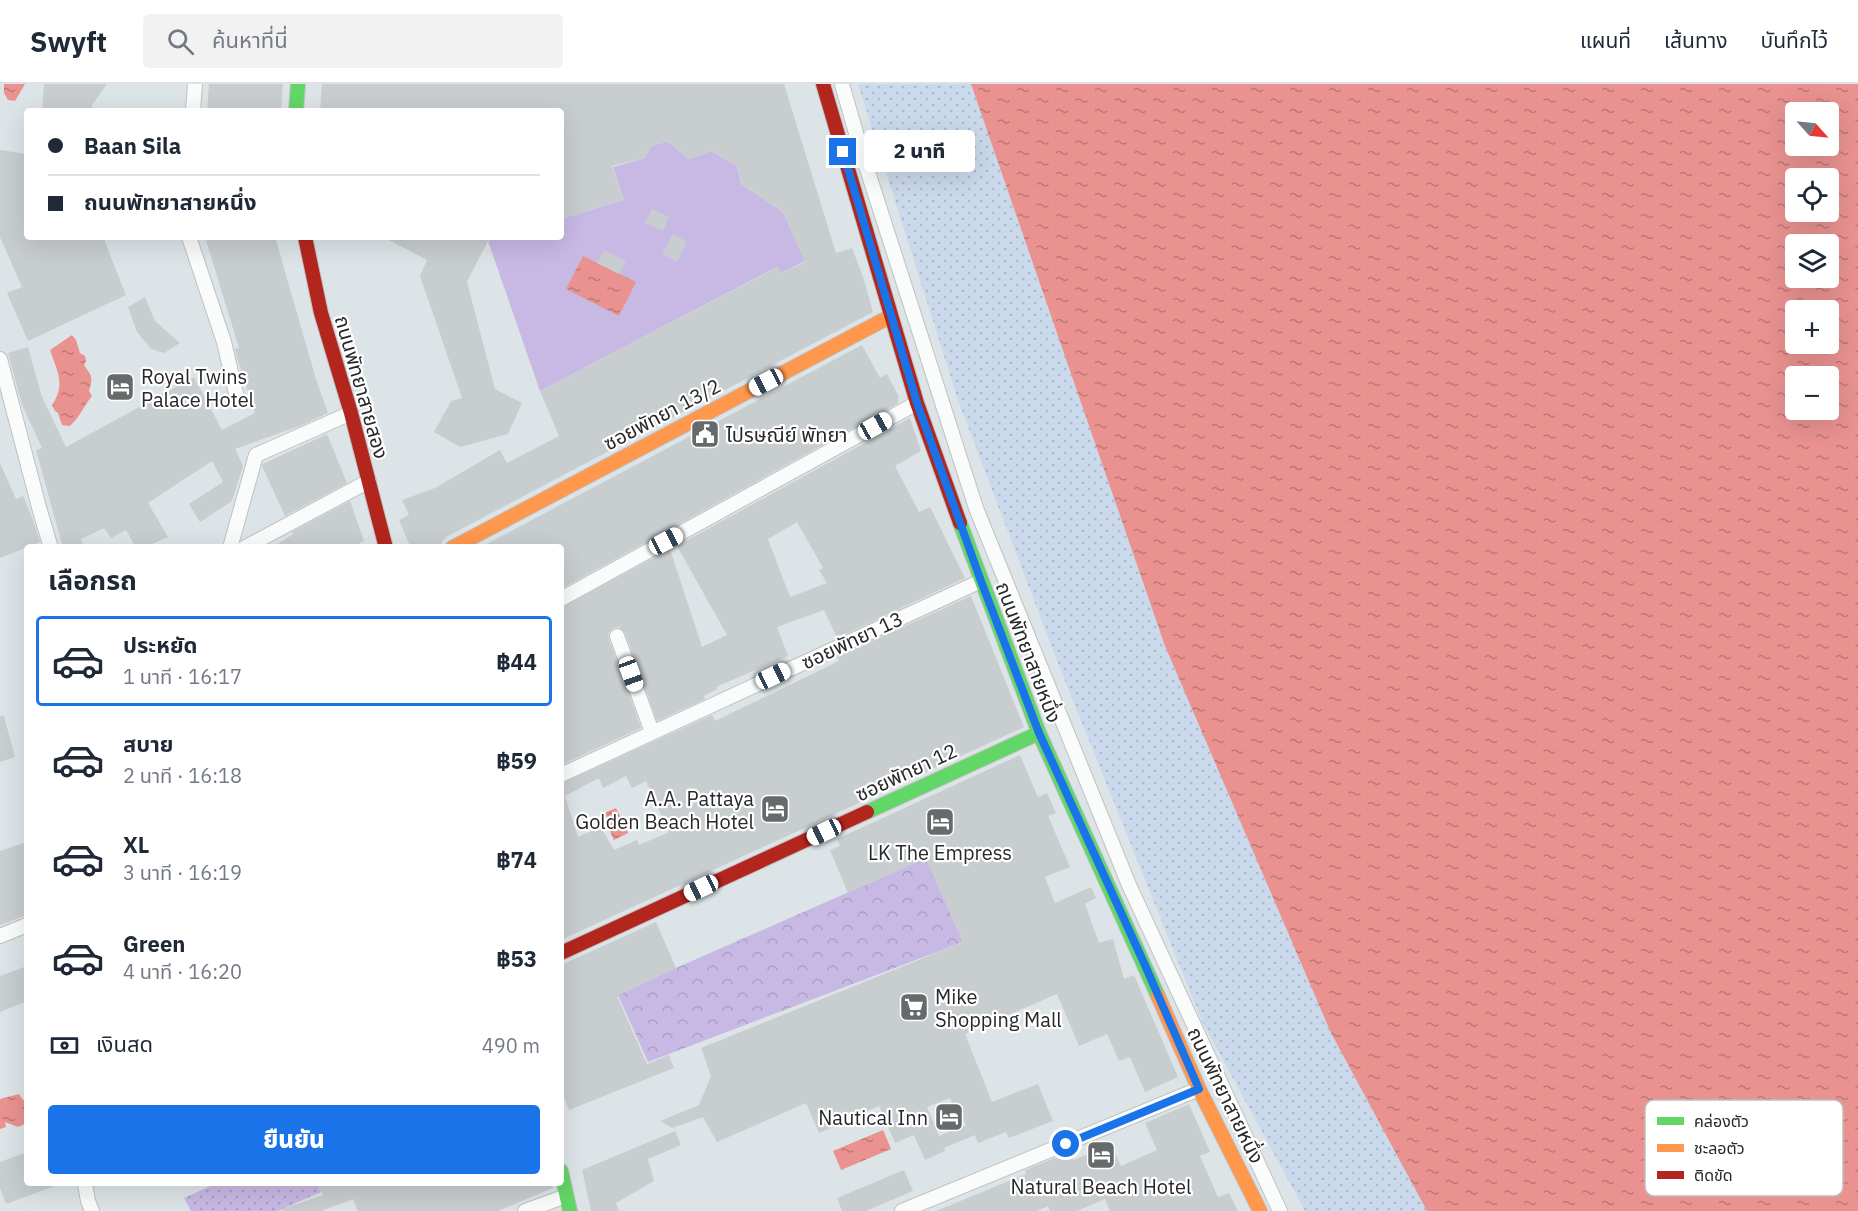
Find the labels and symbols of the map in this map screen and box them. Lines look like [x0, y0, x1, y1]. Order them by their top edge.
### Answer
north arrow [1785, 102, 1839, 156]
callout: 2 นาที [864, 131, 975, 173]
route end [829, 138, 856, 165]
street label: ถนนพัทยาสายสอง [329, 312, 395, 462]
place label: Royal Twins Palace Hotel [141, 363, 254, 413]
car [746, 366, 786, 398]
hotel icon: Royal Twins Palace Hotel [104, 371, 136, 403]
street label: ซอยพัทยา 13/2 [599, 372, 725, 456]
car [855, 409, 895, 443]
public building icon: ไปรษณีย์ พัทยา [689, 418, 721, 450]
place label: ไปรษณีย์ พัทยา [725, 421, 847, 448]
car [646, 525, 686, 557]
street label: ถนนพัทยาสายหนึ่ง [990, 578, 1068, 726]
street label: ซอยพัทยา 13 [797, 605, 907, 675]
car [616, 654, 646, 694]
car [753, 660, 793, 692]
street label: ซอยพัทยา 12 [851, 737, 961, 807]
place label: A.A. Pattaya Golden Beach Hotel [575, 785, 754, 835]
hotel icon: A.A. Pattaya Golden Beach Hotel [759, 793, 791, 825]
hotel icon: LK The Empress [924, 806, 956, 838]
car [804, 816, 844, 848]
place label: LK The Empress [868, 839, 1012, 866]
car [681, 872, 721, 904]
place label: Mike Shopping Mall [935, 983, 1062, 1033]
supermarket icon: Mike Shopping Mall [898, 991, 930, 1023]
street label: ถนนพัทยาสายหนึ่ง [1181, 1022, 1271, 1168]
legend [1645, 1100, 1843, 1196]
hotel icon: Nautical Inn [933, 1101, 965, 1133]
place label: Nautical Inn [818, 1104, 928, 1131]
text: คล่องตัว [1694, 1111, 1749, 1131]
route start [1052, 1130, 1079, 1157]
text: ชะลอตัว [1694, 1138, 1745, 1158]
hotel icon: Natural Beach Hotel [1085, 1139, 1117, 1171]
text: ติดขัด [1694, 1165, 1733, 1185]
place label: Natural Beach Hotel [1011, 1173, 1191, 1200]

